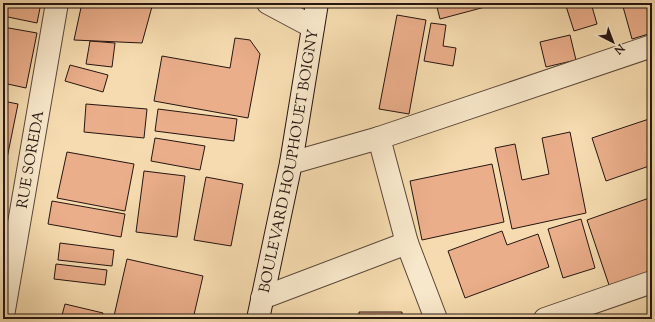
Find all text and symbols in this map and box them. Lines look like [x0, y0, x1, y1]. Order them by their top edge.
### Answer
north arrow [593, 22, 633, 62]
street label: BOULEVARD HOUPHOUET BOIGNY [255, 28, 325, 295]
text: N [610, 39, 628, 58]
street label: RUE SOREDA [13, 109, 50, 210]

